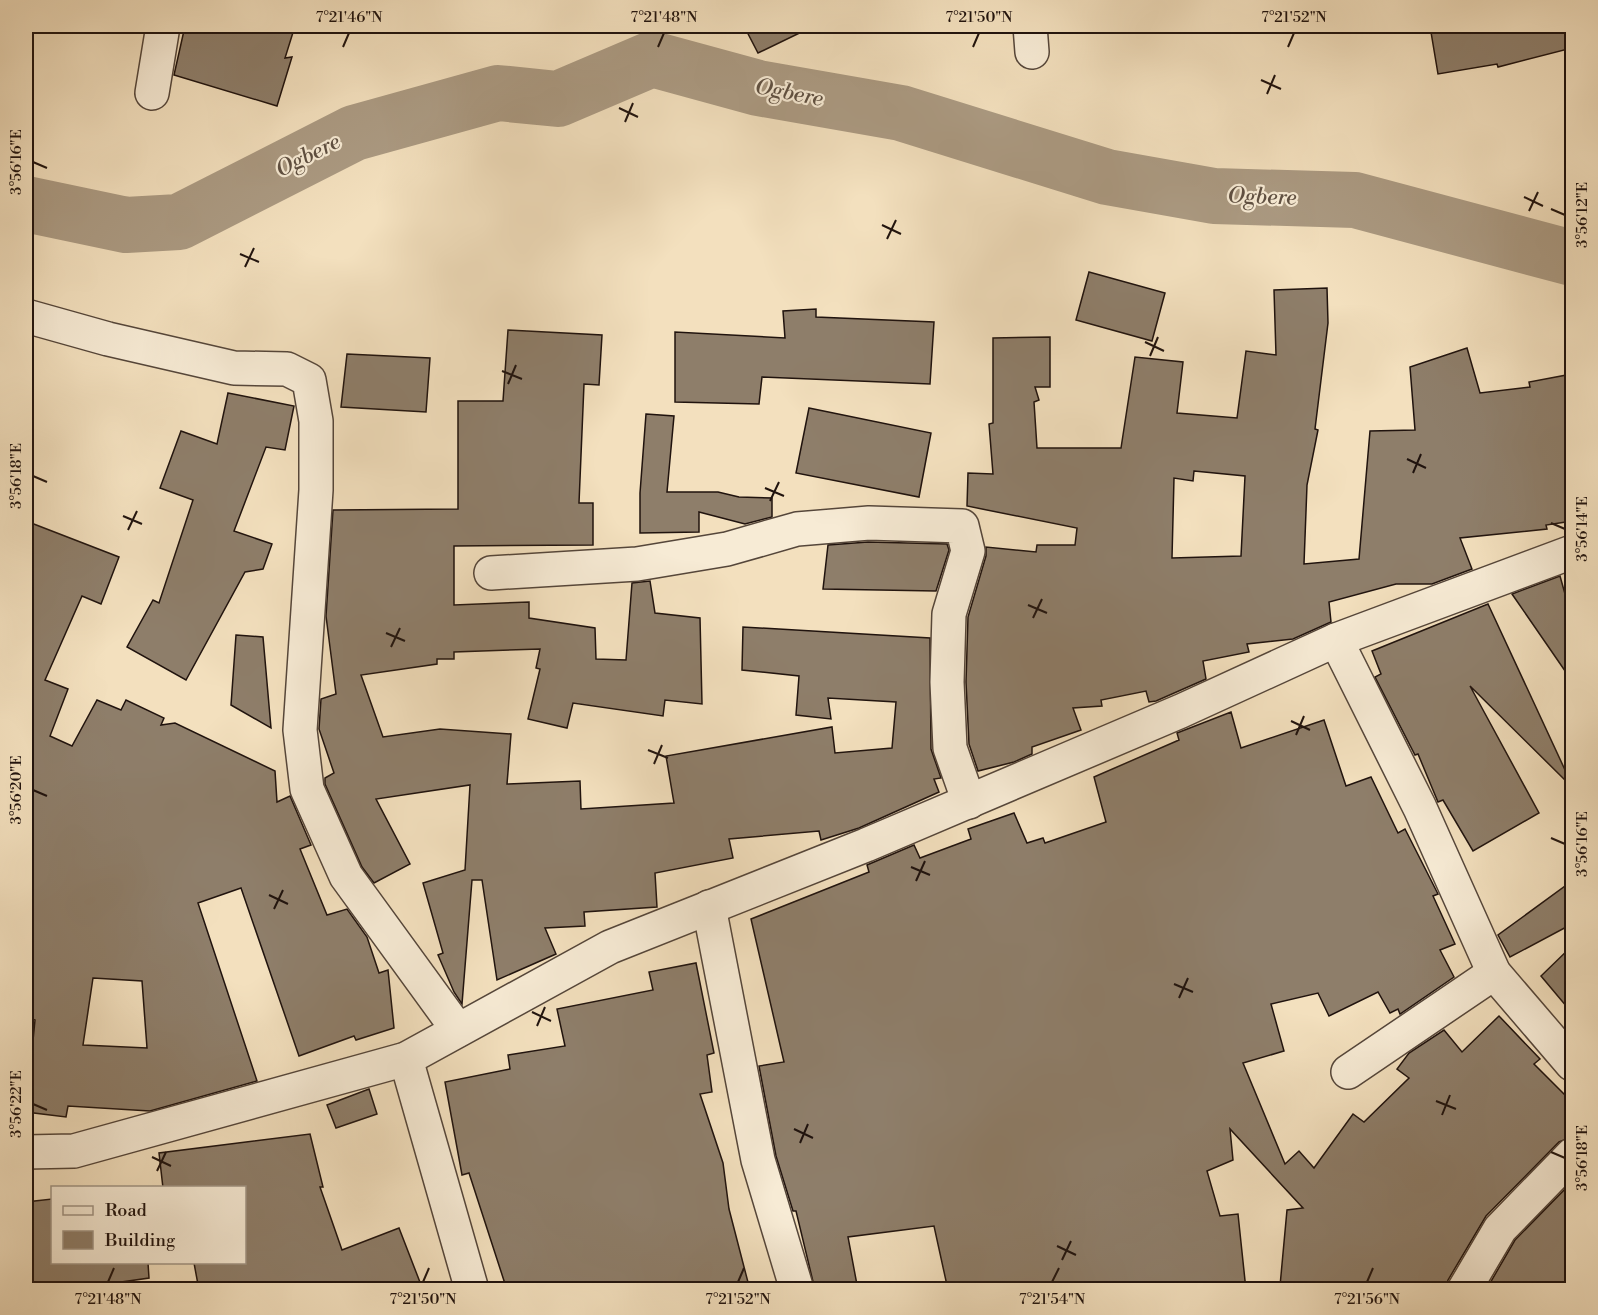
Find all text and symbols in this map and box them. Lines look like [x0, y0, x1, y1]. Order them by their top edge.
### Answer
text: 7°21'46"N [316, 8, 382, 27]
text: 7°21'48"N [631, 8, 697, 27]
text: 7°21'50"N [946, 8, 1012, 27]
text: 7°21'52"N [1261, 8, 1327, 27]
water label: Ogbere [753, 73, 825, 113]
water label: Ogbere [271, 128, 345, 184]
text: 3°56'16"E [7, 129, 26, 195]
water label: Ogbere [1227, 182, 1297, 212]
text: 3°56'12"E [1573, 182, 1592, 248]
text: 3°56'18"E [7, 443, 26, 509]
text: 3°56'14"E [1573, 496, 1592, 562]
text: 3°56'20"E [7, 755, 26, 825]
text: 3°56'16"E [1573, 811, 1592, 877]
text: 3°56'22"E [7, 1070, 26, 1138]
text: 3°56'18"E [1573, 1125, 1592, 1191]
legend [51, 1186, 246, 1264]
text: Road [105, 1199, 148, 1222]
text: Building [104, 1229, 176, 1252]
text: 7°21'48"N [75, 1290, 141, 1309]
text: 7°21'50"N [390, 1290, 456, 1309]
text: 7°21'52"N [705, 1290, 771, 1309]
text: 7°21'54"N [1019, 1290, 1085, 1309]
text: 7°21'56"N [1334, 1290, 1400, 1309]

